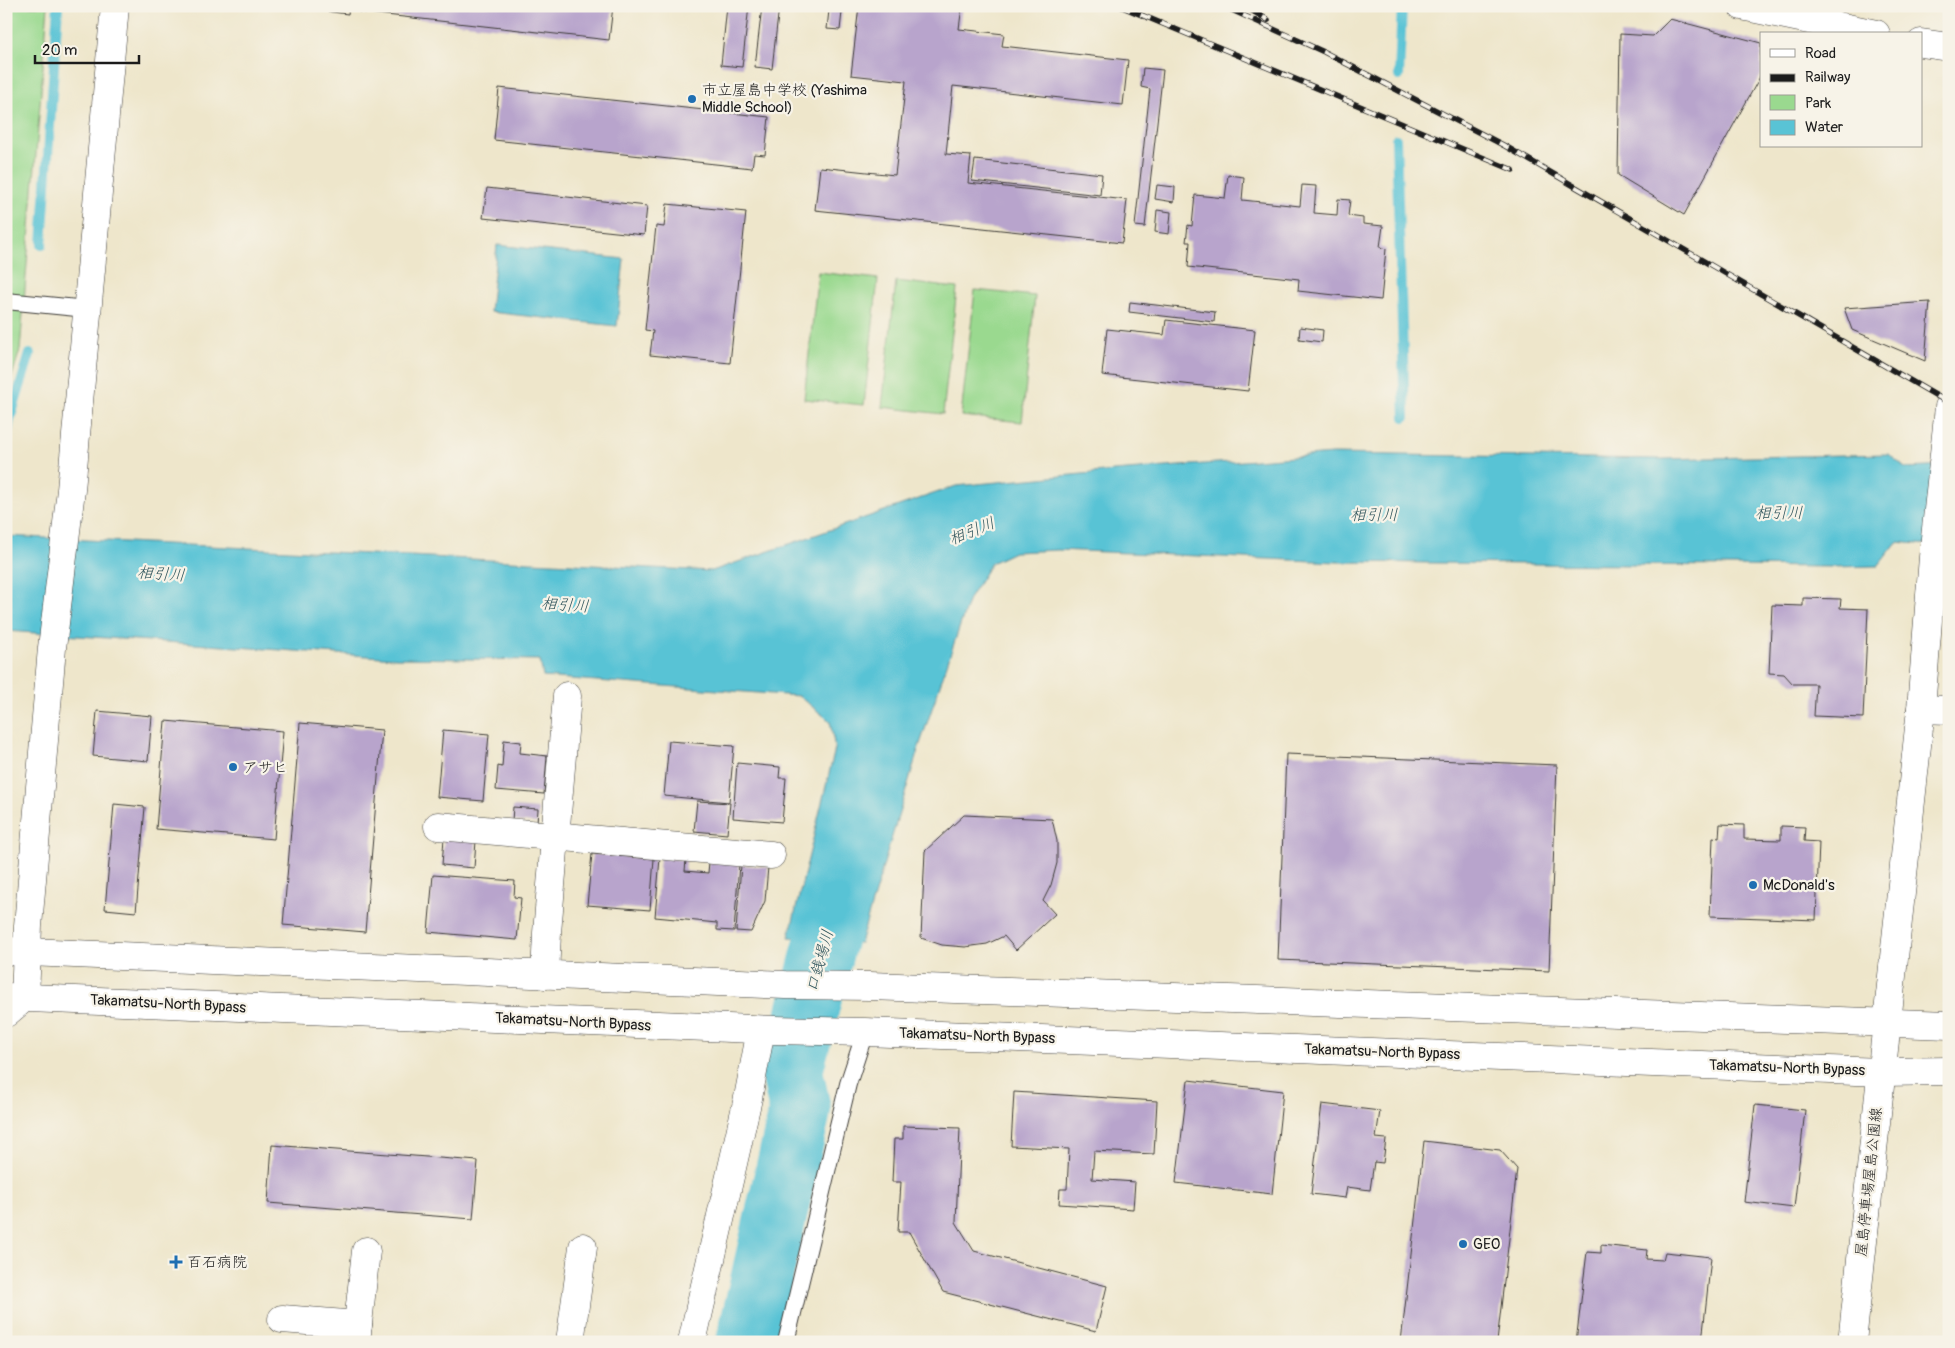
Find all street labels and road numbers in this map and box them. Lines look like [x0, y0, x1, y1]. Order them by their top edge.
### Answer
street label: Takamatsu-North Bypass [90, 990, 247, 1018]
street label: Takamatsu-North Bypass [495, 1008, 652, 1036]
street label: Takamatsu-North Bypass [899, 1024, 1056, 1048]
street label: Takamatsu-North Bypass [1304, 1040, 1461, 1064]
street label: Takamatsu-North Bypass [1709, 1056, 1866, 1080]
street label: 屋島停車場屋島公園線 [1852, 1106, 1886, 1258]

